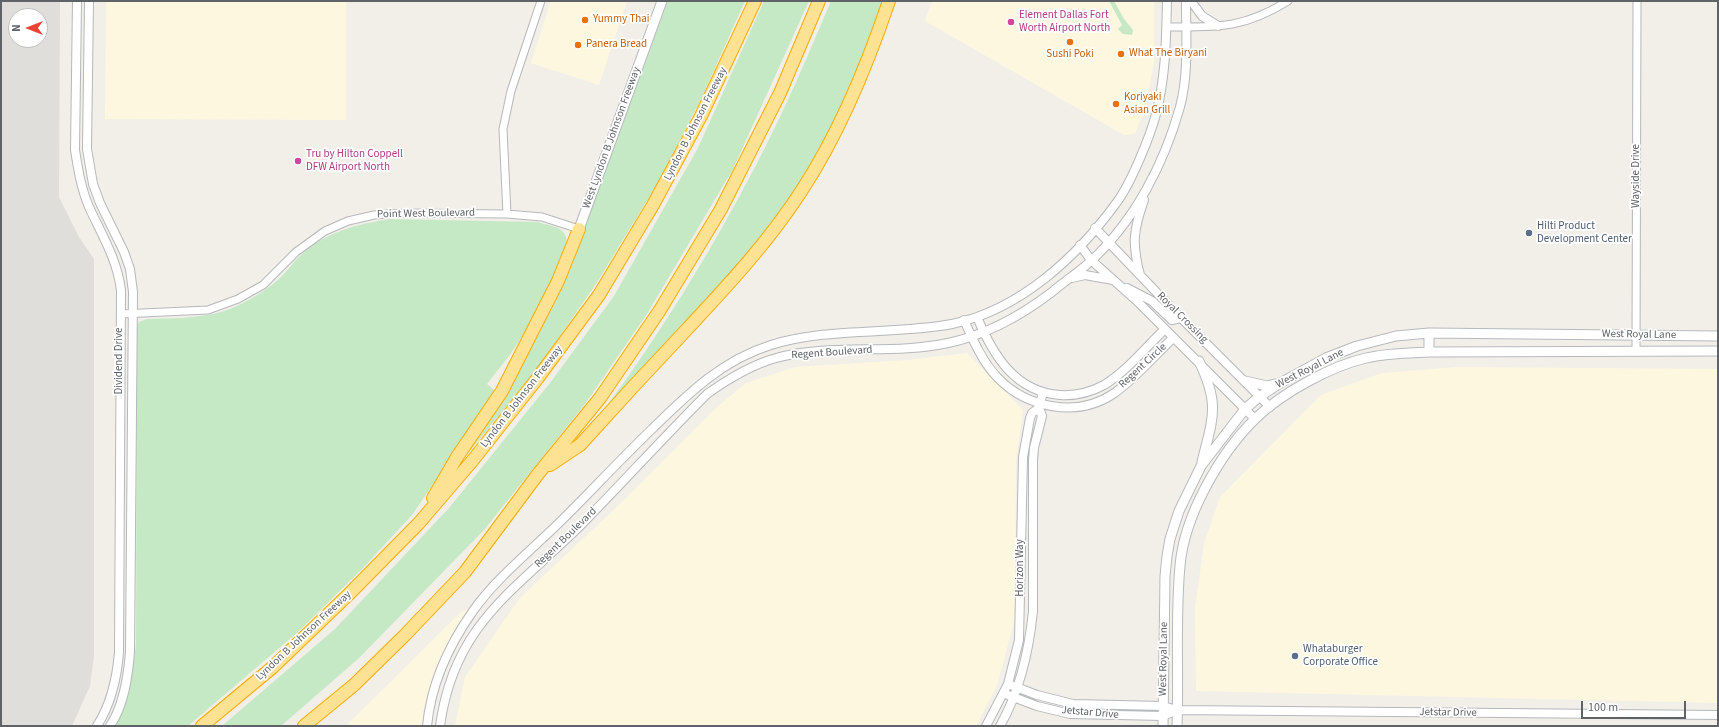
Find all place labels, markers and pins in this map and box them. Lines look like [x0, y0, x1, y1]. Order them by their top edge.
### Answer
place label: Element Dallas Fort Worth Airport North [1019, 9, 1110, 35]
place label: Yummy Thai [593, 13, 650, 27]
marker: Yummy Thai [580, 15, 590, 25]
marker: Element Dallas Fort Worth Airport North [1006, 17, 1016, 27]
marker: Sushi Poki [1065, 37, 1075, 47]
place label: Panera Bread [586, 38, 647, 52]
marker: Panera Bread [573, 40, 583, 50]
place label: What The Biryani [1129, 47, 1207, 61]
place label: Sushi Poki [1046, 48, 1094, 62]
marker: What The Biryani [1116, 49, 1126, 59]
place label: Koriyaki Asian Grill [1124, 91, 1170, 117]
marker: Koriyaki Asian Grill [1111, 99, 1121, 109]
place label: Tru by Hilton Coppell DFW Airport North [306, 148, 403, 174]
marker: Tru by Hilton Coppell DFW Airport North [293, 156, 303, 166]
place label: Hilti Product Development Center [1537, 220, 1632, 246]
marker: Hilti Product Development Center [1524, 228, 1534, 238]
place label: Whataburger Corporate Office [1303, 643, 1378, 669]
marker: Whataburger Corporate Office [1290, 651, 1300, 661]

